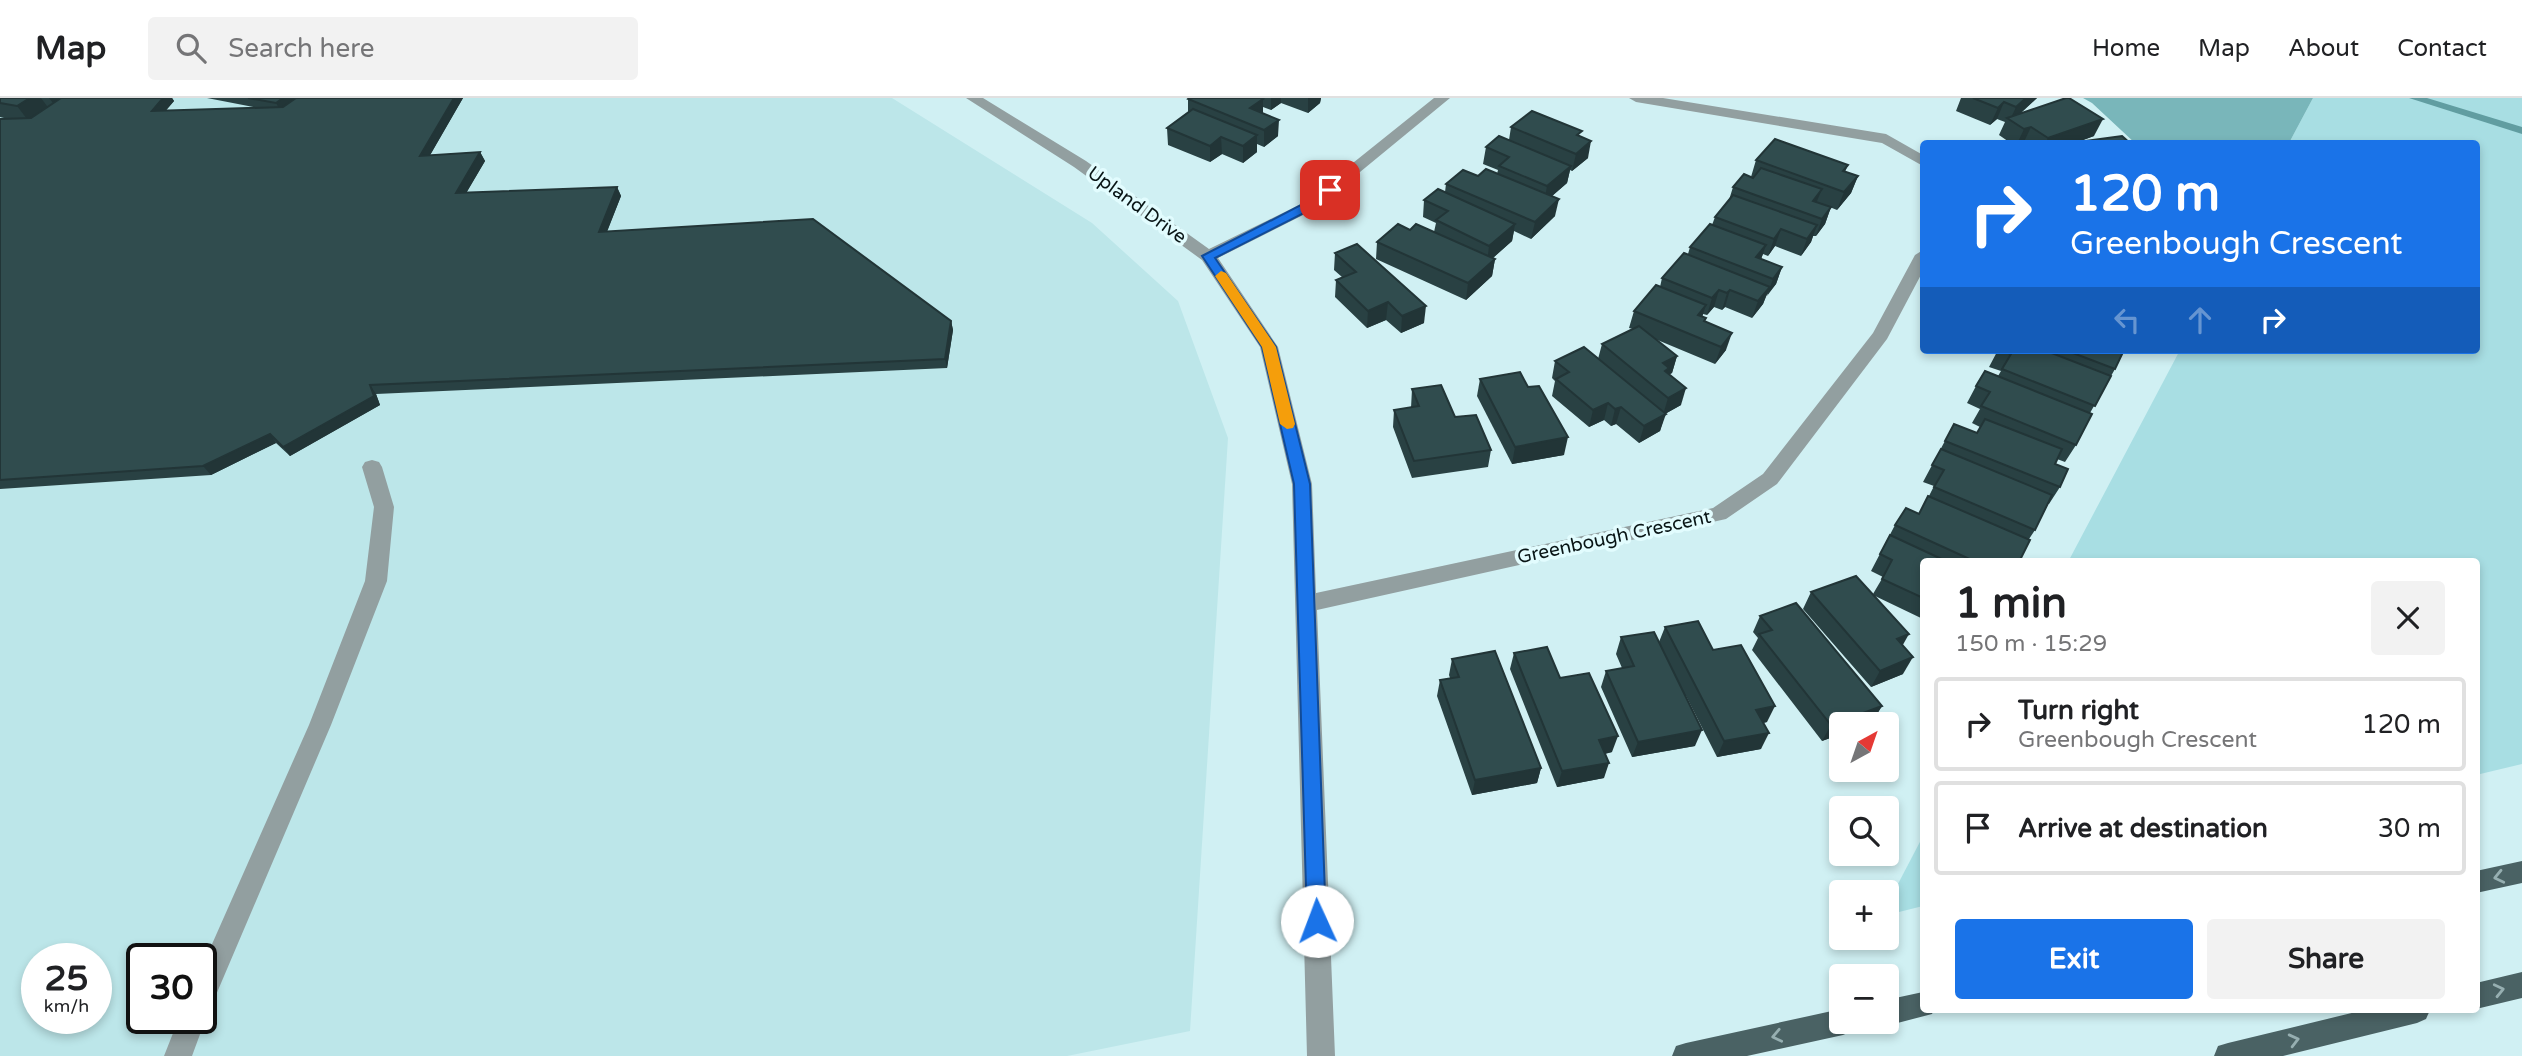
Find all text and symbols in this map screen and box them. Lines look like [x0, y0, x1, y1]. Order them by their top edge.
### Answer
search box [148, 17, 638, 80]
text: Map [35, 29, 106, 68]
icon: search [172, 29, 210, 67]
text: Search here [228, 33, 374, 64]
text: Home [2092, 34, 2160, 63]
text: Map [2198, 34, 2250, 63]
text: About [2288, 34, 2359, 63]
text: Contact [2397, 34, 2487, 63]
pin [1300, 160, 1360, 220]
street label: Upland Drive [1083, 162, 1191, 248]
text: 120 m [2070, 165, 2220, 224]
icon: right [1955, 168, 2046, 259]
icon: arrive [1311, 171, 1349, 209]
text: Greenbough Crescent [2070, 225, 2402, 263]
icon: left [2108, 301, 2146, 339]
icon: ahead [2181, 301, 2219, 339]
icon: right [2254, 301, 2292, 339]
street label: Greenbough Crescent [1515, 506, 1713, 568]
text: 1 min [1955, 578, 2067, 629]
button: close [2371, 581, 2445, 655]
text: 150 m · 15:29 [1955, 630, 2107, 658]
text: Turn right [2018, 695, 2139, 726]
icon: right [1959, 705, 1997, 743]
text: 120 m [2361, 709, 2441, 740]
north arrow [1829, 712, 1899, 782]
map controls [1829, 712, 1899, 1034]
text: Greenbough Crescent [2018, 726, 2257, 754]
button: search [1829, 796, 1899, 866]
icon: arrive [1959, 809, 1997, 847]
text: Arrive at destination [2018, 813, 2268, 844]
text: 30 m [2378, 813, 2441, 844]
one-way arrow [2493, 869, 2505, 883]
button: + [1829, 880, 1899, 950]
position arrow [1280, 884, 1354, 958]
button: Exit [1955, 919, 2193, 999]
button: Share [2207, 919, 2445, 999]
speed limit sign: 30 [126, 943, 217, 1034]
text: 25 [45, 958, 88, 1000]
button: − [1829, 964, 1899, 1034]
one-way arrow [2493, 984, 2505, 999]
text: km/h [44, 995, 89, 1017]
one-way arrow [1771, 1028, 1783, 1043]
one-way arrow [2288, 1034, 2300, 1048]

